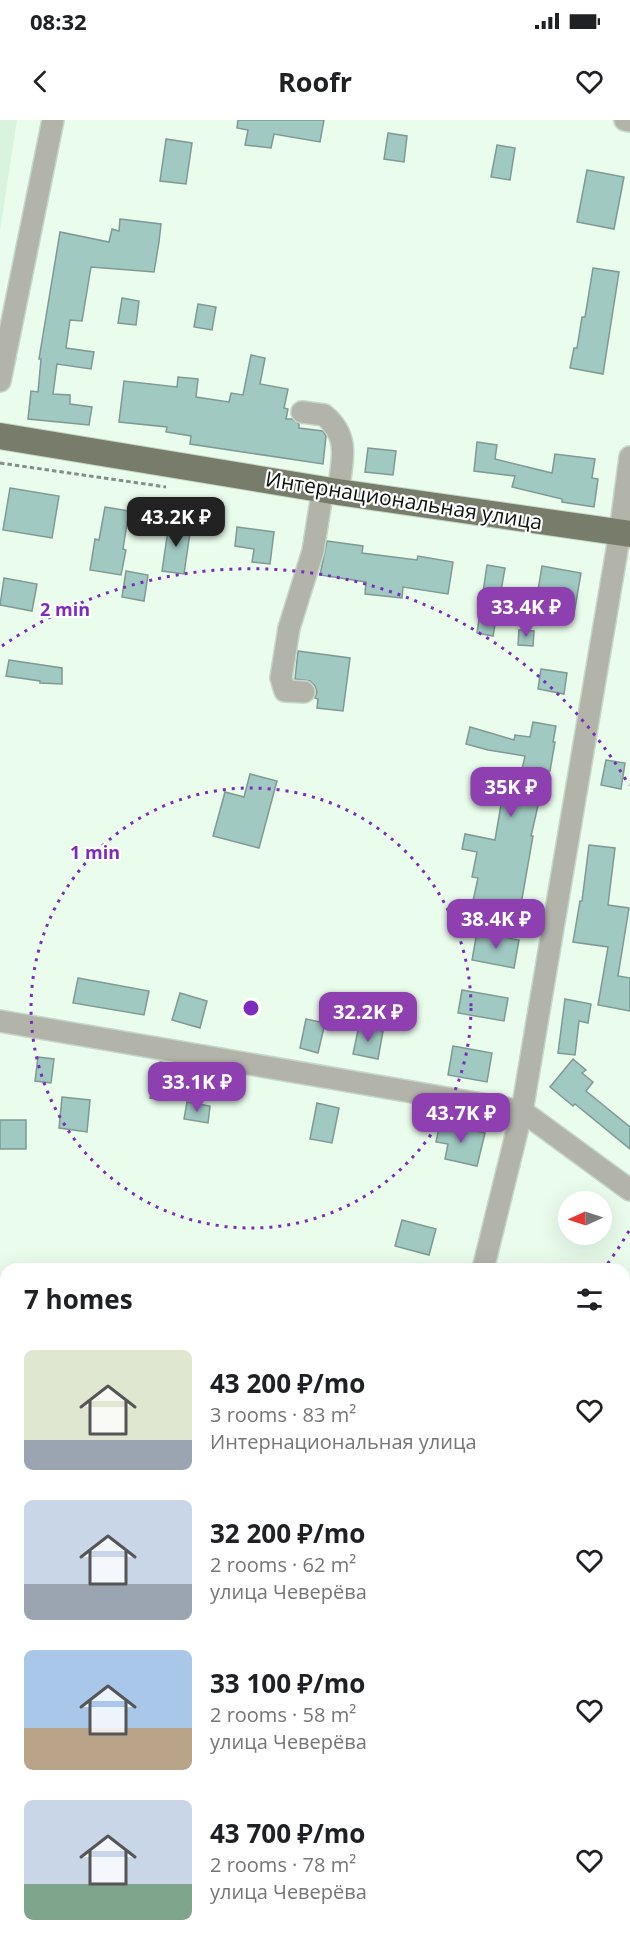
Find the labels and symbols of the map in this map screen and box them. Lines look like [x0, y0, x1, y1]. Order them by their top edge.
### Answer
street label: Интернациональная улица [264, 464, 544, 536]
pin: 43.2K ₽ [121, 497, 231, 548]
pin: 33.4K ₽ [471, 587, 581, 638]
text: 2 min [40, 597, 90, 621]
pin: 35K ₽ [469, 767, 553, 818]
text: 1 min [70, 840, 120, 864]
pin: 38.4K ₽ [441, 899, 551, 950]
pin: 32.2K ₽ [313, 992, 423, 1043]
centre of rings [241, 998, 261, 1018]
pin: 33.1K ₽ [142, 1062, 252, 1113]
pin: 43.7K ₽ [406, 1093, 516, 1144]
north arrow [558, 1191, 612, 1245]

